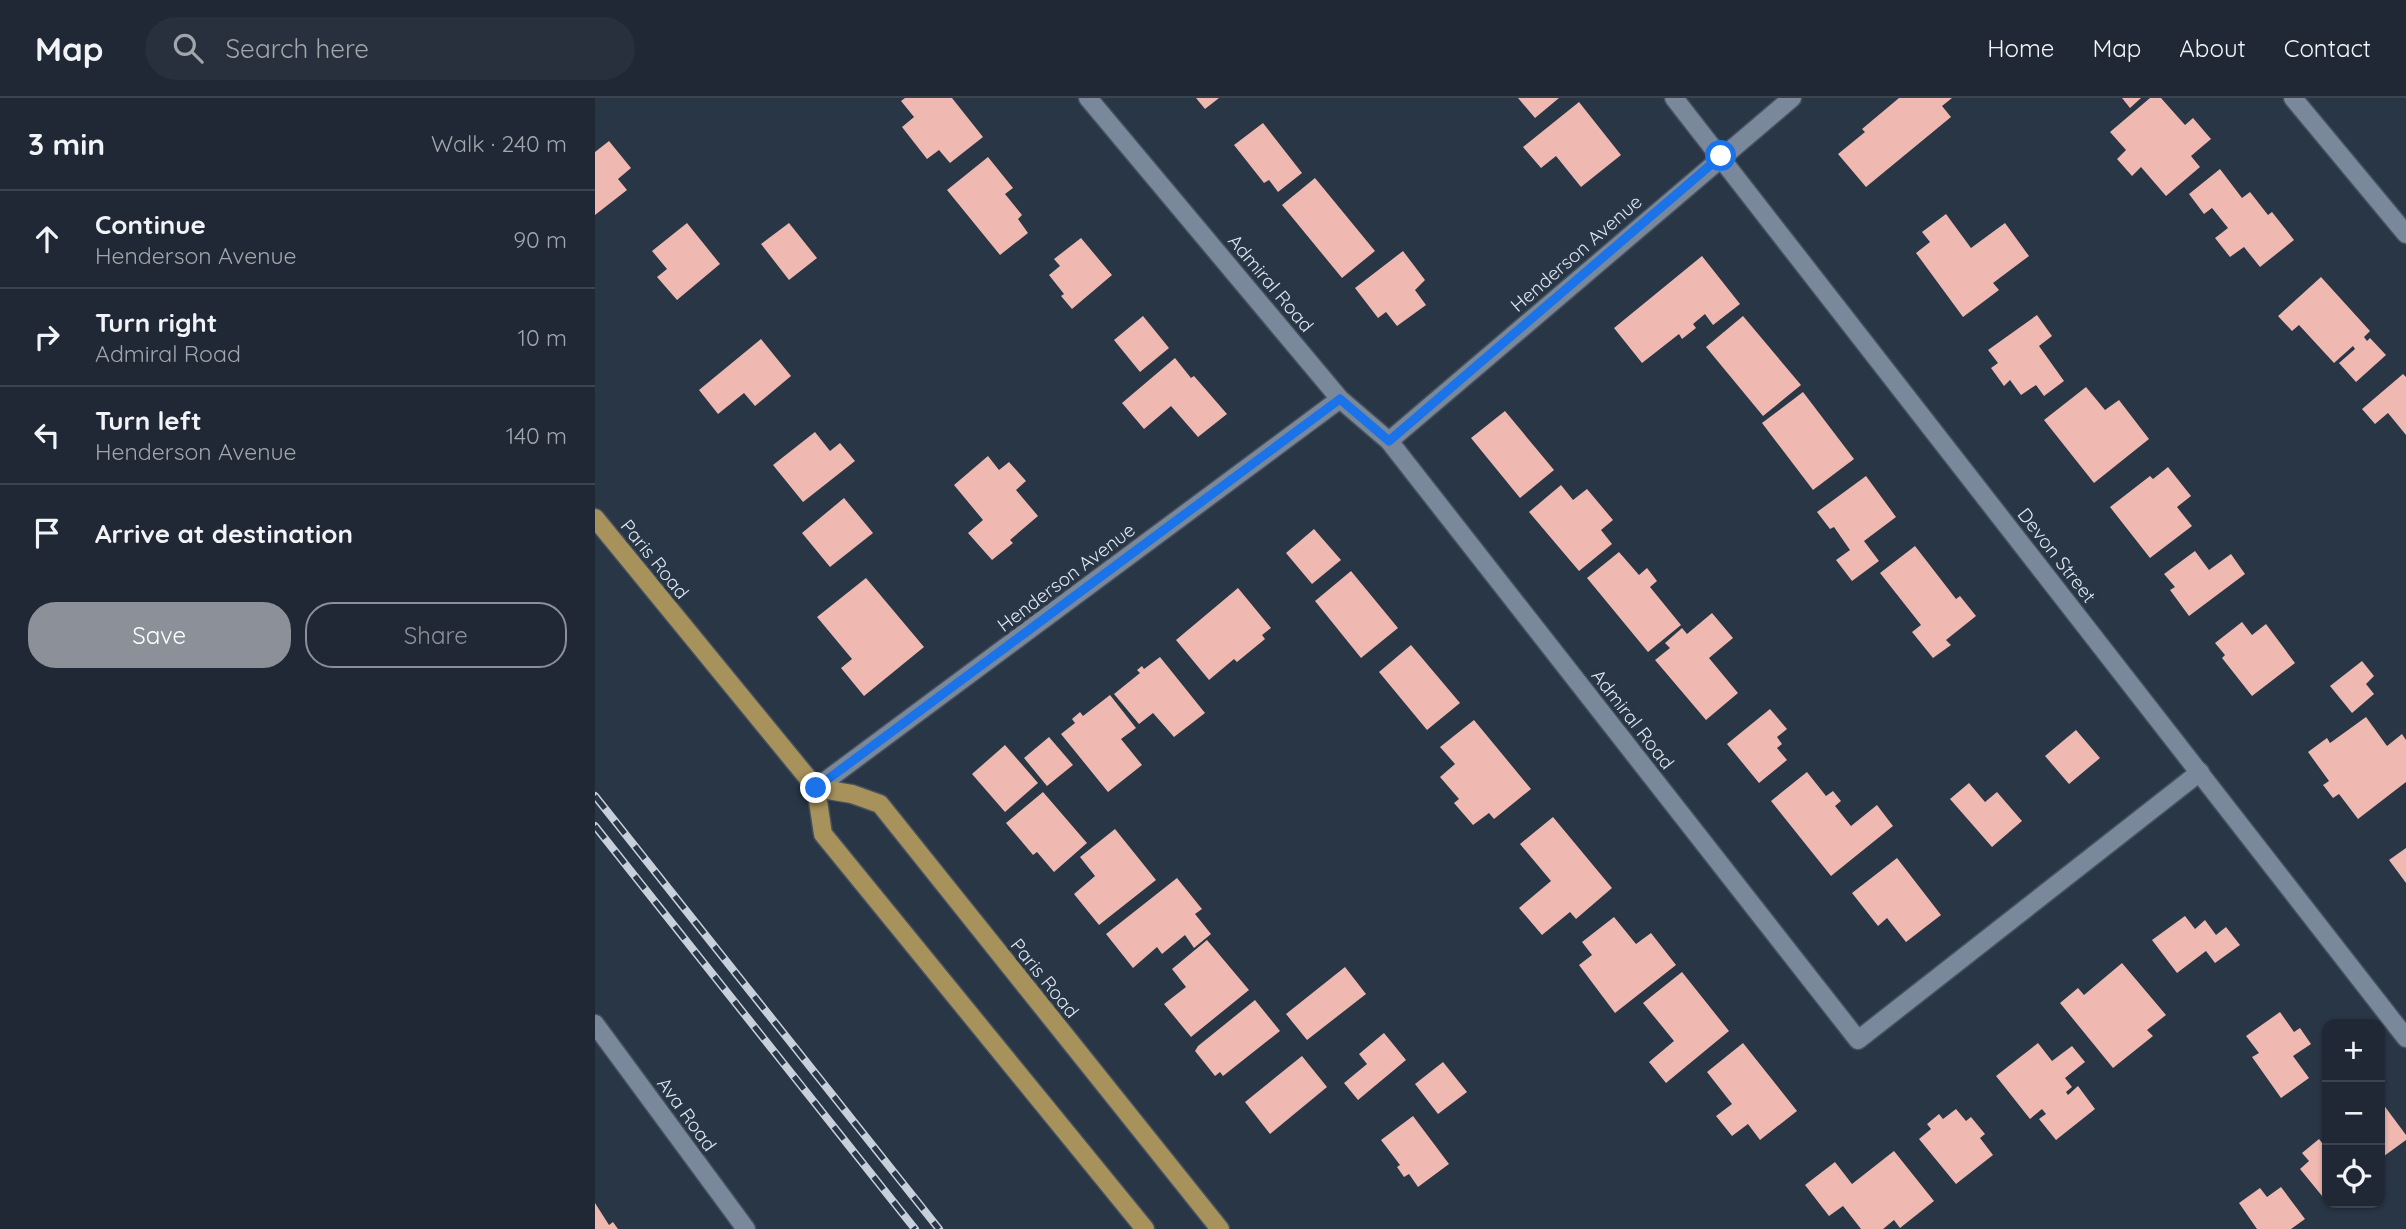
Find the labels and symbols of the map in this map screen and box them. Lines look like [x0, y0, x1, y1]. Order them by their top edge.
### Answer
route start [1705, 140, 1736, 171]
street label: Henderson Avenue [1505, 189, 1647, 317]
street label: Admiral Road [1223, 229, 1319, 337]
street label: Devon Street [2012, 503, 2102, 607]
street label: Paris Road [616, 514, 694, 604]
street label: Henderson Avenue [992, 517, 1140, 637]
street label: Admiral Road [1586, 664, 1680, 774]
route end [800, 772, 831, 803]
street label: Paris Road [1006, 933, 1084, 1023]
street label: Ava Road [652, 1072, 722, 1156]

